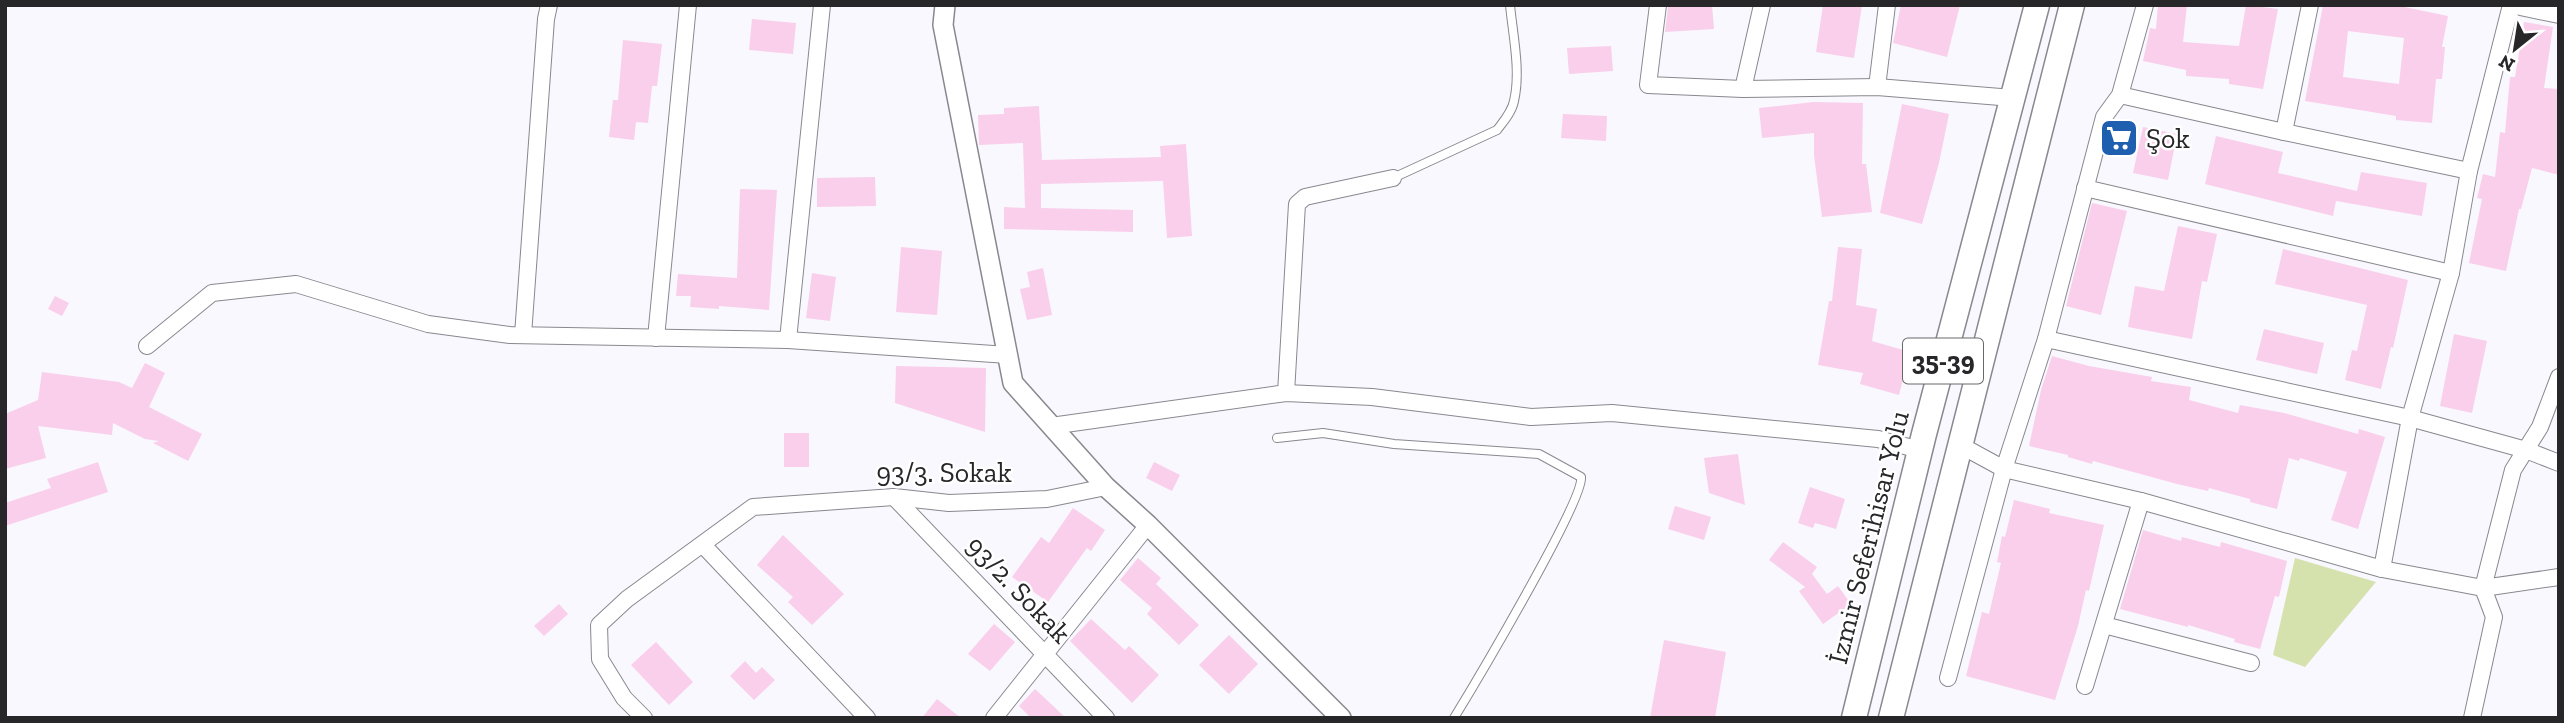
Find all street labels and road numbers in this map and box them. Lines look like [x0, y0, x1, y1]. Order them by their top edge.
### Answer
road number: 35-39 [1903, 338, 1983, 384]
street label: İzmir Seferihisar Yolu [1821, 407, 1916, 667]
street label: 93/3. Sokak [876, 456, 1012, 489]
street label: 93/2. Sokak [959, 529, 1078, 650]

